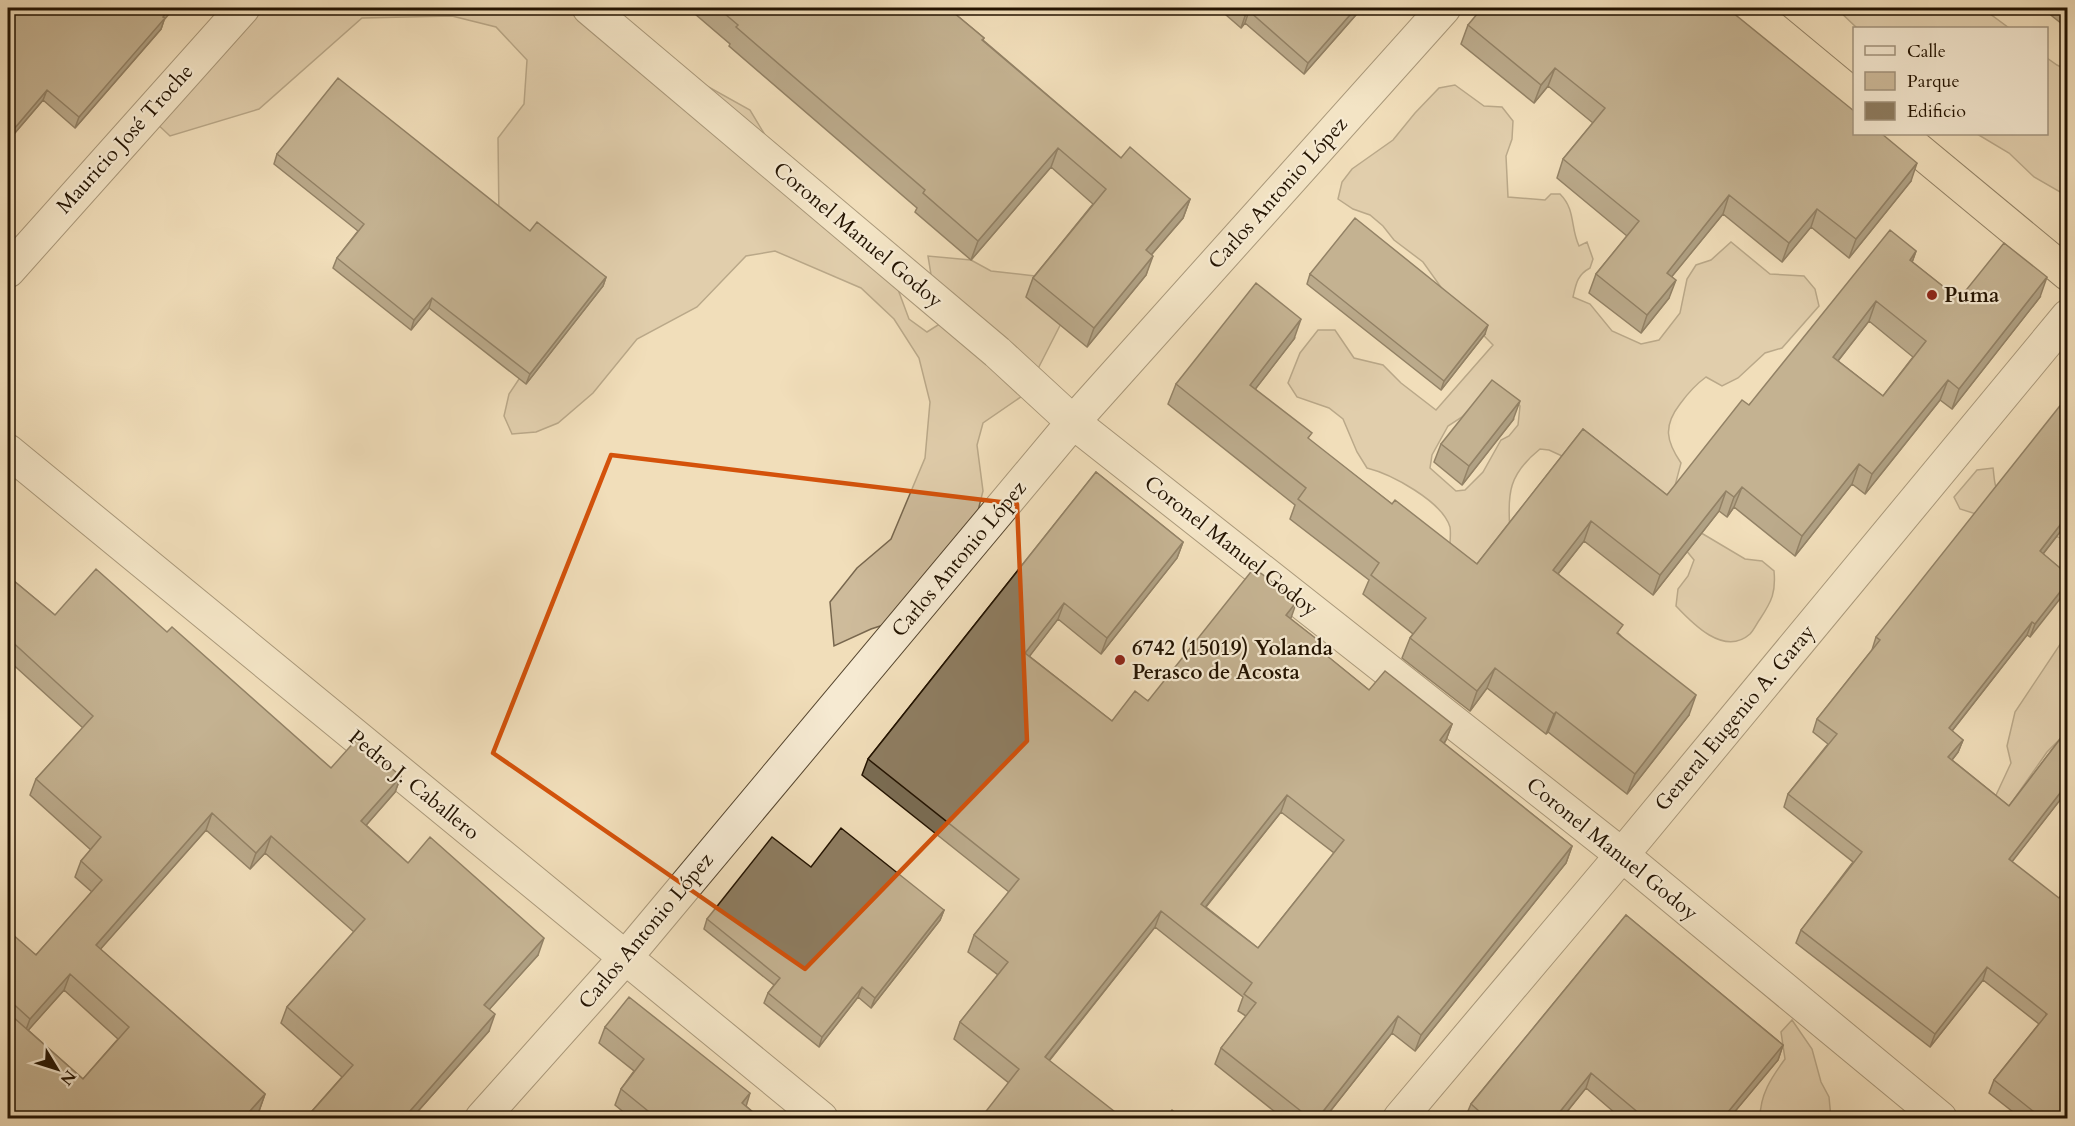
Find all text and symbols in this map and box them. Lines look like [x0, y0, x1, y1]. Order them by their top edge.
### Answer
legend [1853, 27, 2048, 135]
text: Calle [1907, 39, 1946, 64]
street label: Mauricio José Troche [50, 58, 200, 220]
text: Parque [1907, 69, 1960, 94]
text: Edificio [1907, 99, 1966, 124]
street label: Carlos Antonio López [1202, 110, 1355, 276]
street label: Coronel Manuel Godoy [767, 155, 949, 315]
place label: Puma [1944, 281, 2000, 310]
marker: Puma [1925, 288, 1939, 302]
street label: Coronel Manuel Godoy [1138, 469, 1324, 623]
street label: Carlos Antonio López [885, 474, 1033, 643]
street label: General Eugenio A. Garay [1648, 619, 1822, 817]
place label: 6742 (15019) Yolanda Perasco de Acosta [1132, 634, 1334, 687]
marker: 6742 (15019) Yolanda Perasco de Acosta [1113, 653, 1127, 667]
street label: Pedro J. Caballero [342, 723, 486, 847]
street label: Coronel Manuel Godoy [1520, 771, 1704, 927]
street label: Carlos Antonio López [572, 846, 720, 1015]
north arrow [27, 1039, 87, 1099]
text: N [55, 1065, 81, 1090]

